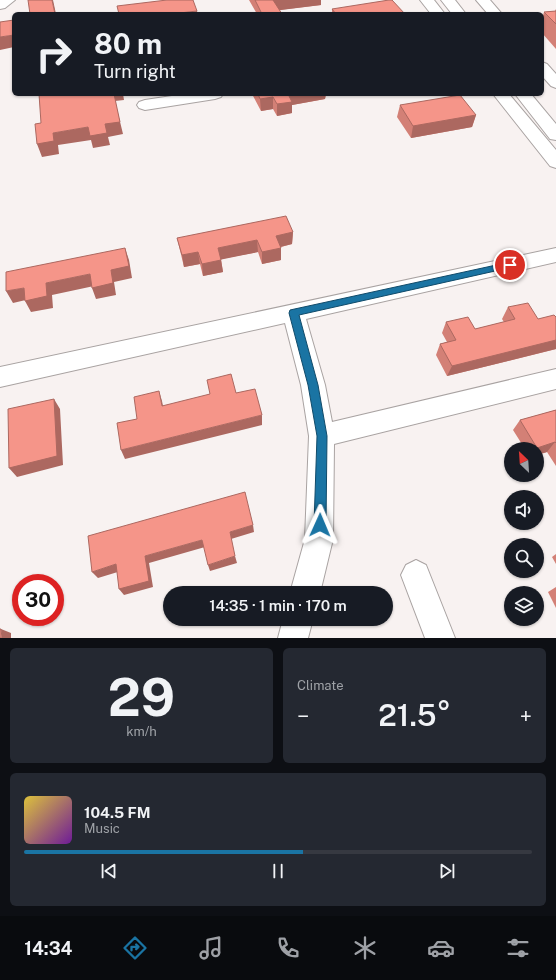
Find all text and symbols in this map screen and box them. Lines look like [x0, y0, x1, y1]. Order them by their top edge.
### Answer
text: 80 m [94, 27, 162, 60]
icon: right [28, 28, 80, 80]
text: Turn right [94, 61, 176, 82]
pin [493, 248, 527, 282]
icon: arrive [499, 254, 521, 276]
north arrow [504, 442, 544, 482]
map controls [504, 442, 544, 626]
button: sound [504, 490, 544, 530]
position arrow [299, 504, 341, 546]
button: search [504, 538, 544, 578]
speed limit sign: 30 [12, 574, 64, 626]
button: layers [504, 586, 544, 626]
text: 14:35 · 1 min · 170 m [209, 597, 347, 614]
text: 29 [108, 667, 175, 728]
text: Climate [297, 678, 344, 693]
text: 21.5° [378, 697, 451, 733]
text: − [297, 703, 309, 729]
text: + [520, 703, 532, 729]
text: km/h [126, 724, 157, 739]
text: 104.5 FM [84, 804, 150, 821]
text: Music [84, 821, 120, 836]
icon: previous [98, 860, 120, 882]
icon: pause [267, 860, 289, 882]
icon: next [436, 860, 458, 882]
icon: directions [121, 934, 149, 962]
icon: music [197, 934, 225, 962]
icon: phone [274, 934, 302, 962]
icon: climate [351, 934, 379, 962]
icon: car [427, 934, 455, 962]
icon: filters [504, 934, 532, 962]
text: 14:34 [24, 938, 72, 959]

